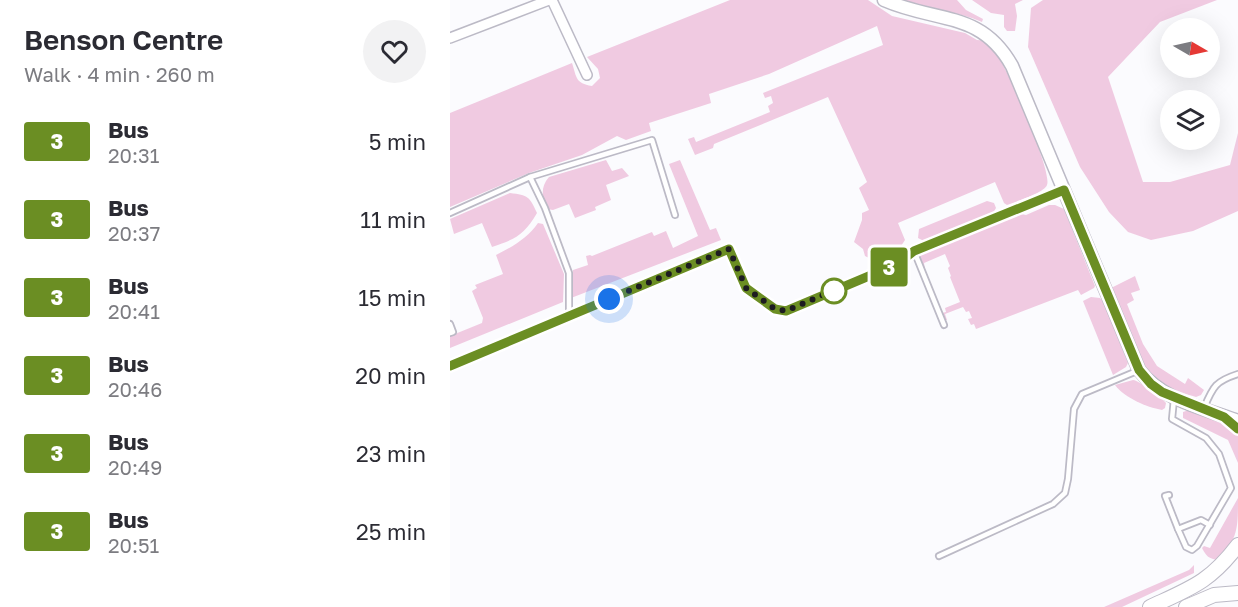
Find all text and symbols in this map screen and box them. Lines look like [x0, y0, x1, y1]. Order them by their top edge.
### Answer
north arrow [1160, 18, 1220, 78]
map controls [1160, 18, 1220, 150]
button: heart [363, 20, 426, 83]
text: Benson Centre [24, 23, 223, 56]
text: Walk · 4 min · 260 m [24, 62, 215, 86]
button: layers [1160, 90, 1220, 150]
text: Bus [108, 116, 149, 143]
text: 3 [51, 128, 63, 154]
text: 5 min [369, 128, 426, 155]
text: 20:31 [108, 143, 159, 167]
text: Bus [108, 194, 149, 221]
text: 3 [51, 206, 63, 232]
text: 11 min [360, 206, 426, 233]
text: 20:37 [108, 221, 160, 245]
line badge: 3 [870, 248, 908, 286]
text: 3 [883, 254, 895, 280]
text: Bus [108, 272, 149, 299]
unlabelled marker [821, 278, 847, 304]
text: 3 [51, 284, 63, 310]
text: 15 min [358, 284, 426, 311]
your location [594, 284, 624, 314]
text: 20:41 [108, 299, 160, 323]
text: Bus [108, 350, 149, 377]
text: 3 [51, 362, 63, 388]
text: 20 min [355, 362, 426, 389]
text: 20:46 [108, 377, 162, 401]
text: Bus [108, 428, 149, 455]
text: 3 [51, 440, 63, 466]
text: 23 min [356, 440, 426, 467]
text: 20:49 [108, 455, 162, 479]
text: Bus [108, 506, 149, 533]
text: 3 [51, 518, 63, 544]
text: 25 min [356, 518, 426, 545]
text: 20:51 [108, 533, 159, 557]

